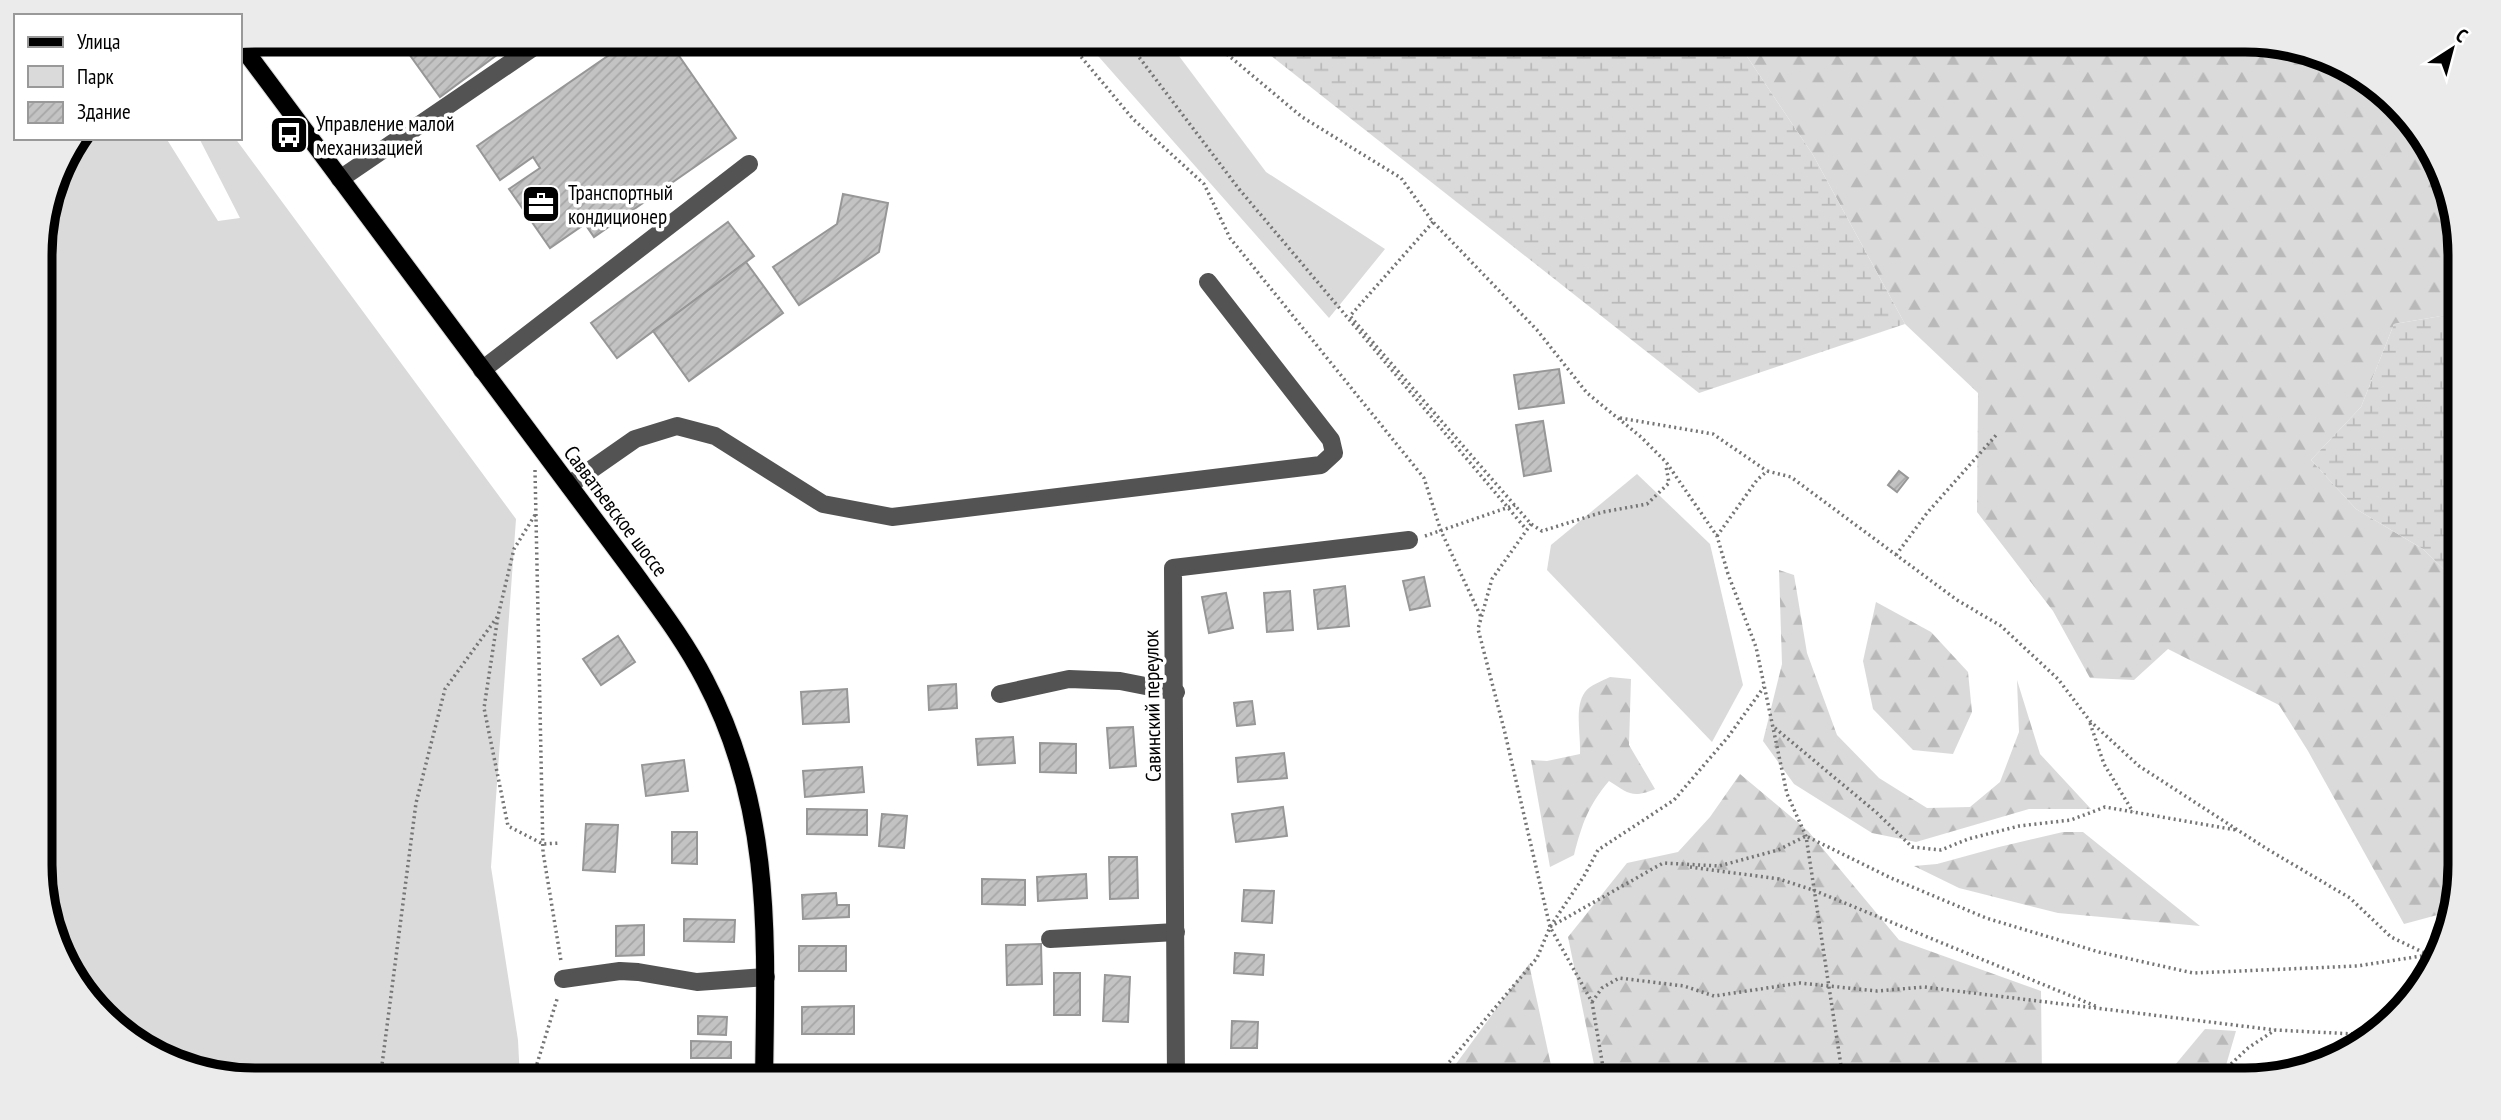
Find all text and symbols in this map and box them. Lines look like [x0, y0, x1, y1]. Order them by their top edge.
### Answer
legend [14, 14, 242, 140]
north arrow [2417, 14, 2487, 84]
text: С [2451, 23, 2473, 48]
text: Улица [77, 28, 120, 55]
text: Парк [77, 63, 114, 90]
text: Здание [77, 98, 131, 125]
place label: Управление малой механизацией [316, 110, 454, 161]
bus stop icon: Управление малой механизацией [268, 114, 310, 156]
place label: Транспортный кондиционер [568, 179, 673, 230]
office icon: Транспортный кондиционер [520, 183, 562, 225]
street label: Савватьевское шоссе [558, 440, 674, 582]
street label: Савинский переулок [1137, 630, 1167, 782]

